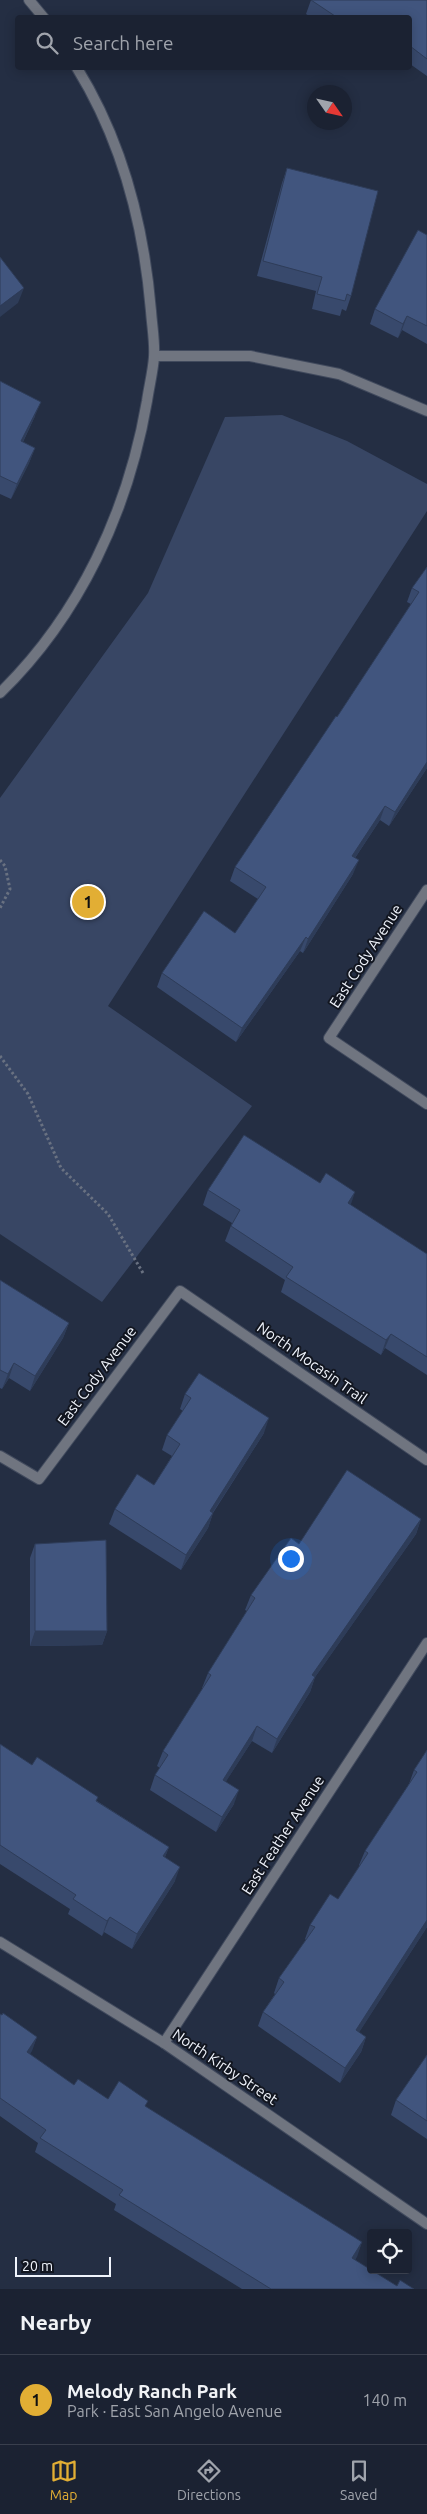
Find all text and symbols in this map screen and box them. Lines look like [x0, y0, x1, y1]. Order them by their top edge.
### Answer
search box [15, 15, 412, 70]
icon: search [33, 29, 61, 57]
text: Search here [73, 32, 173, 54]
north arrow [307, 85, 352, 130]
pin: 1 [72, 883, 104, 921]
street label: East Cody Avenue [326, 901, 405, 1011]
street label: North Mocasin Trail [254, 1318, 371, 1407]
street label: East Cody Avenue [54, 1323, 139, 1429]
your location [278, 1546, 304, 1572]
street label: East Feather Avenue [238, 1772, 327, 1897]
street label: North Kirby Street [169, 2025, 281, 2108]
map controls [367, 2229, 412, 2274]
button: locate [367, 2229, 412, 2274]
scale bar [15, 2254, 111, 2277]
text: 20 m [22, 2258, 53, 2274]
text: Nearby [20, 2310, 91, 2334]
text: Melody Ranch Park [67, 2380, 237, 2402]
text: 1 [31, 2391, 41, 2409]
text: 140 m [362, 2391, 407, 2409]
text: Park · East San Angelo Avenue [67, 2402, 282, 2420]
tab: Map [50, 2457, 78, 2503]
tab: Directions [177, 2457, 241, 2503]
tab: Saved [340, 2457, 377, 2503]

